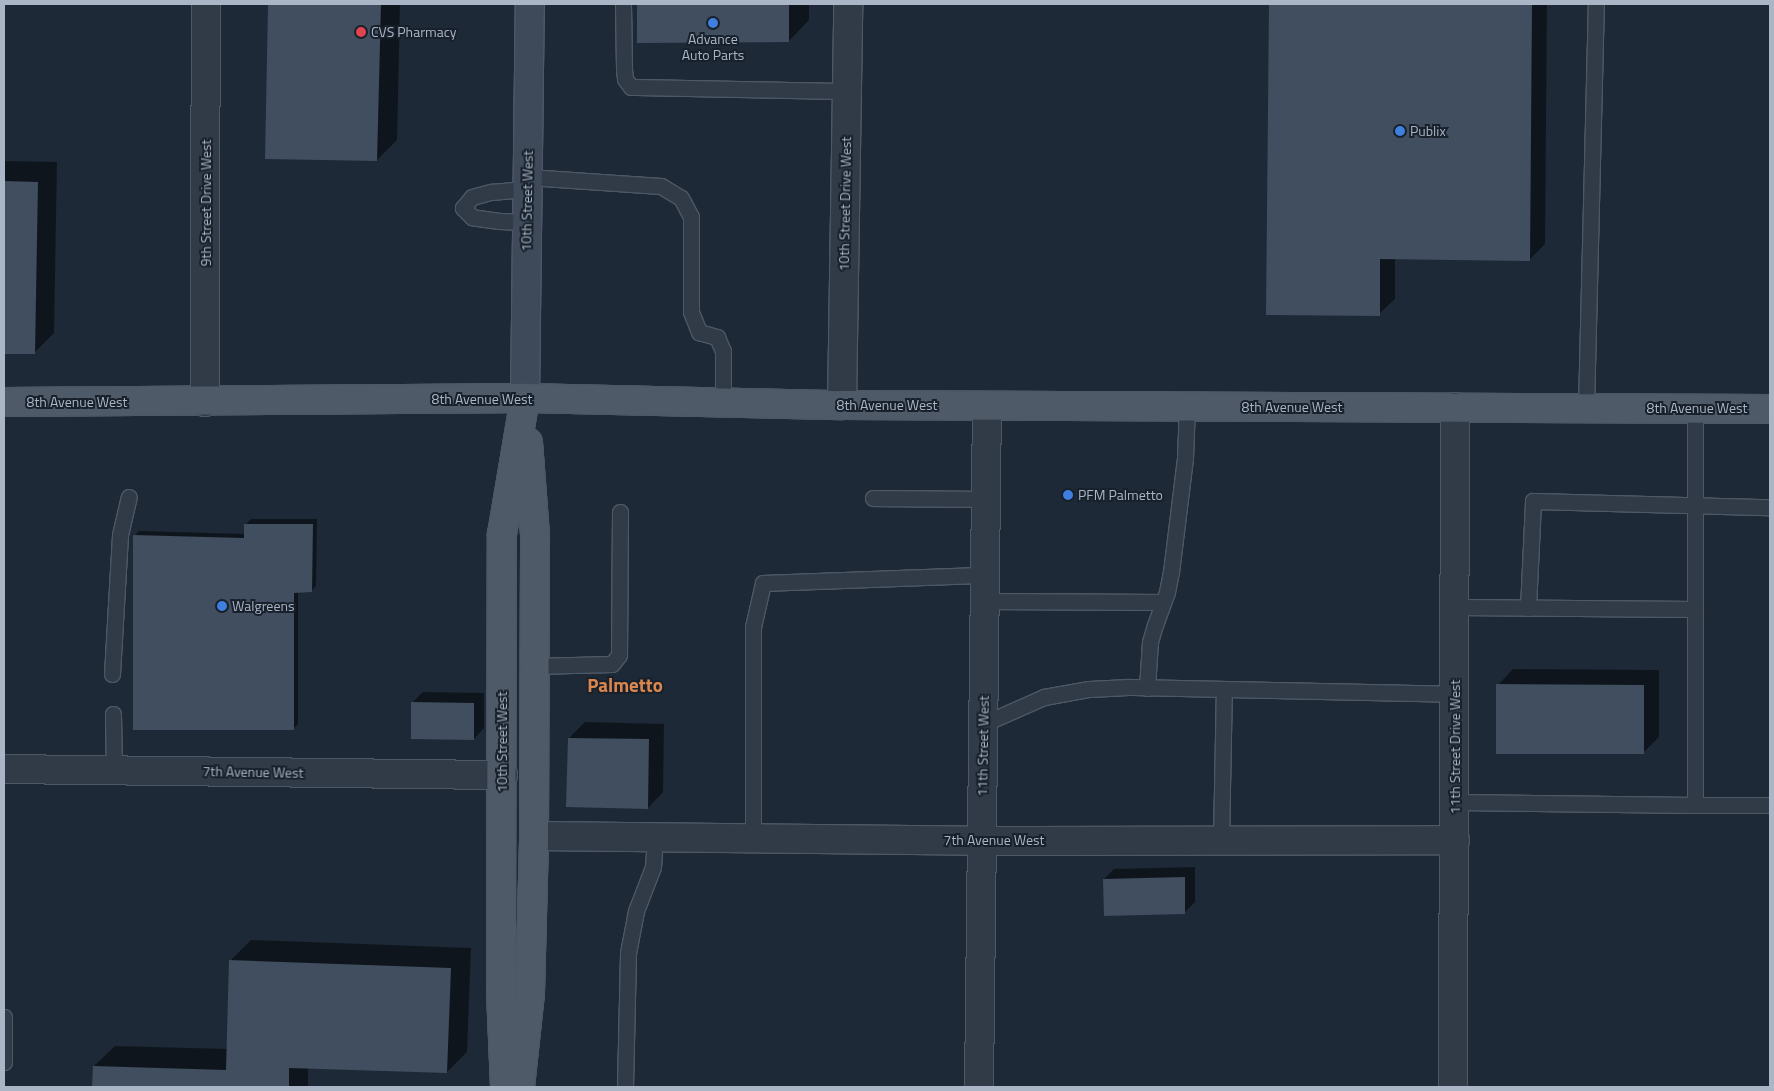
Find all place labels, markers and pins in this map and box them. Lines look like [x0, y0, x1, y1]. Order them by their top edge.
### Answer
marker: Advance Auto Parts [707, 17, 719, 29]
place label: CVS Pharmacy [371, 24, 457, 40]
marker: CVS Pharmacy [355, 26, 367, 38]
place label: Advance Auto Parts [682, 31, 744, 64]
place label: Publix [1410, 123, 1446, 139]
marker: Publix [1394, 125, 1406, 137]
place label: PFM Palmetto [1078, 487, 1163, 503]
marker: PFM Palmetto [1062, 489, 1074, 501]
place label: Walgreens [232, 598, 295, 614]
marker: Walgreens [216, 600, 228, 612]

